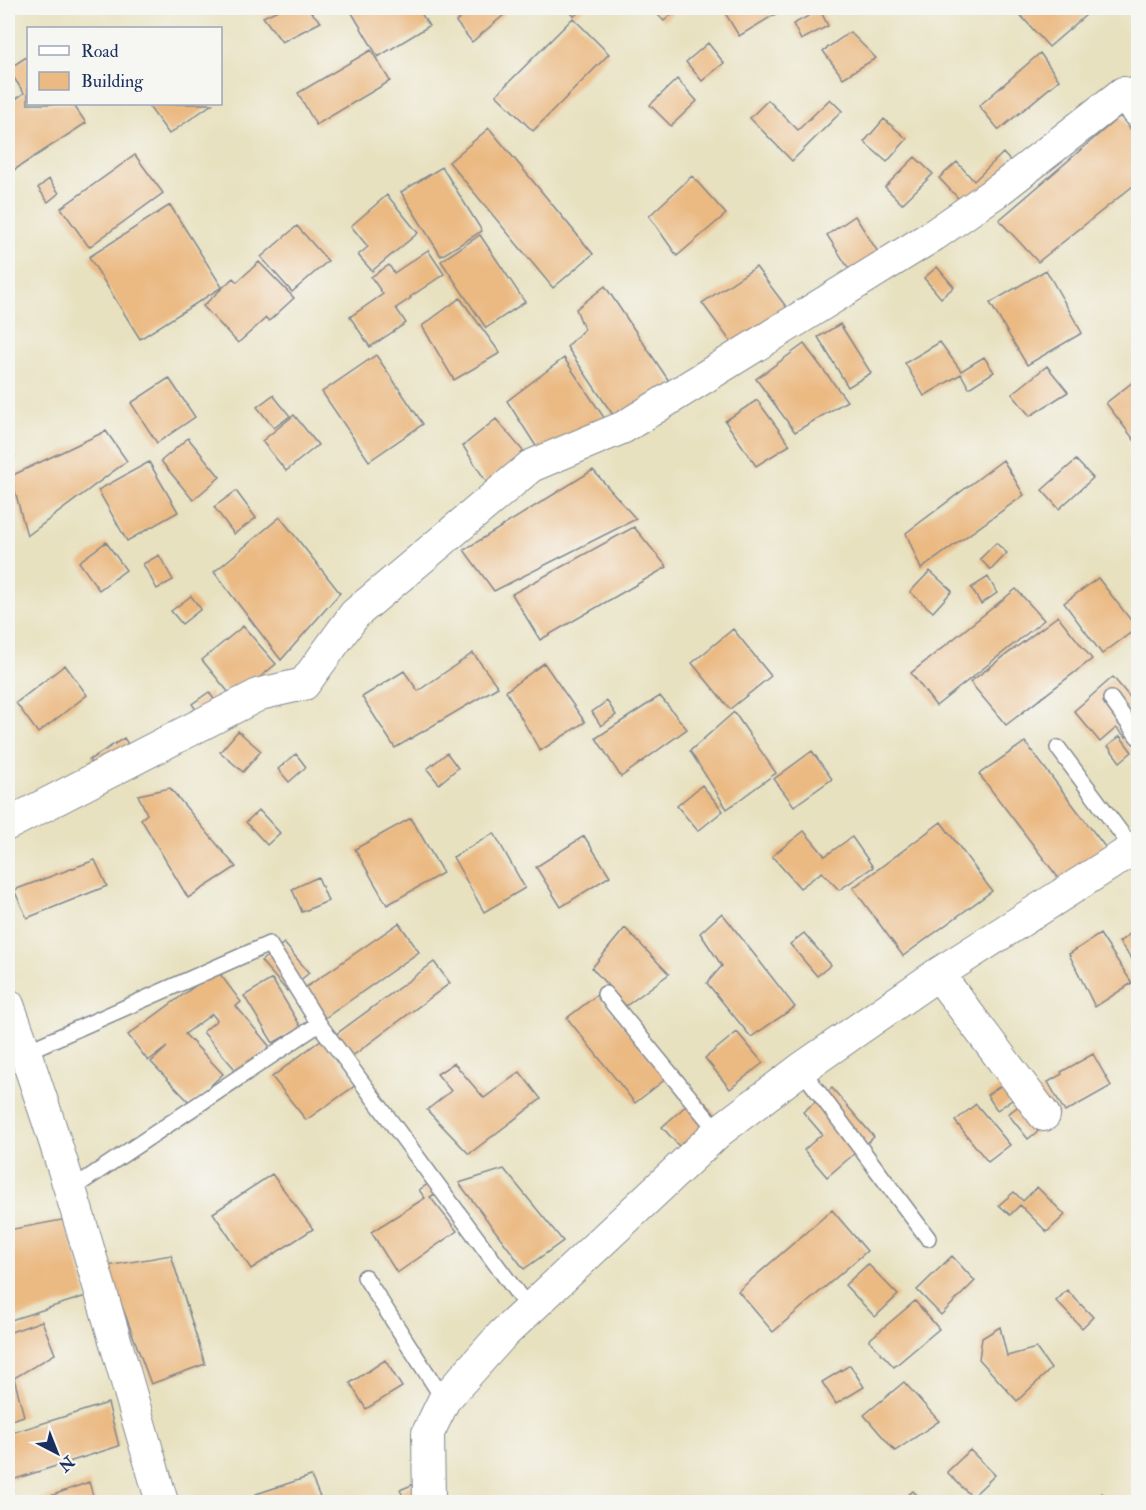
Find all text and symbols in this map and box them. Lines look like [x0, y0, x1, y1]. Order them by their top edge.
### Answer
legend [27, 27, 222, 105]
text: Road [81, 40, 119, 63]
text: Building [81, 70, 144, 93]
north arrow [27, 1423, 87, 1483]
text: N [54, 1451, 79, 1476]

